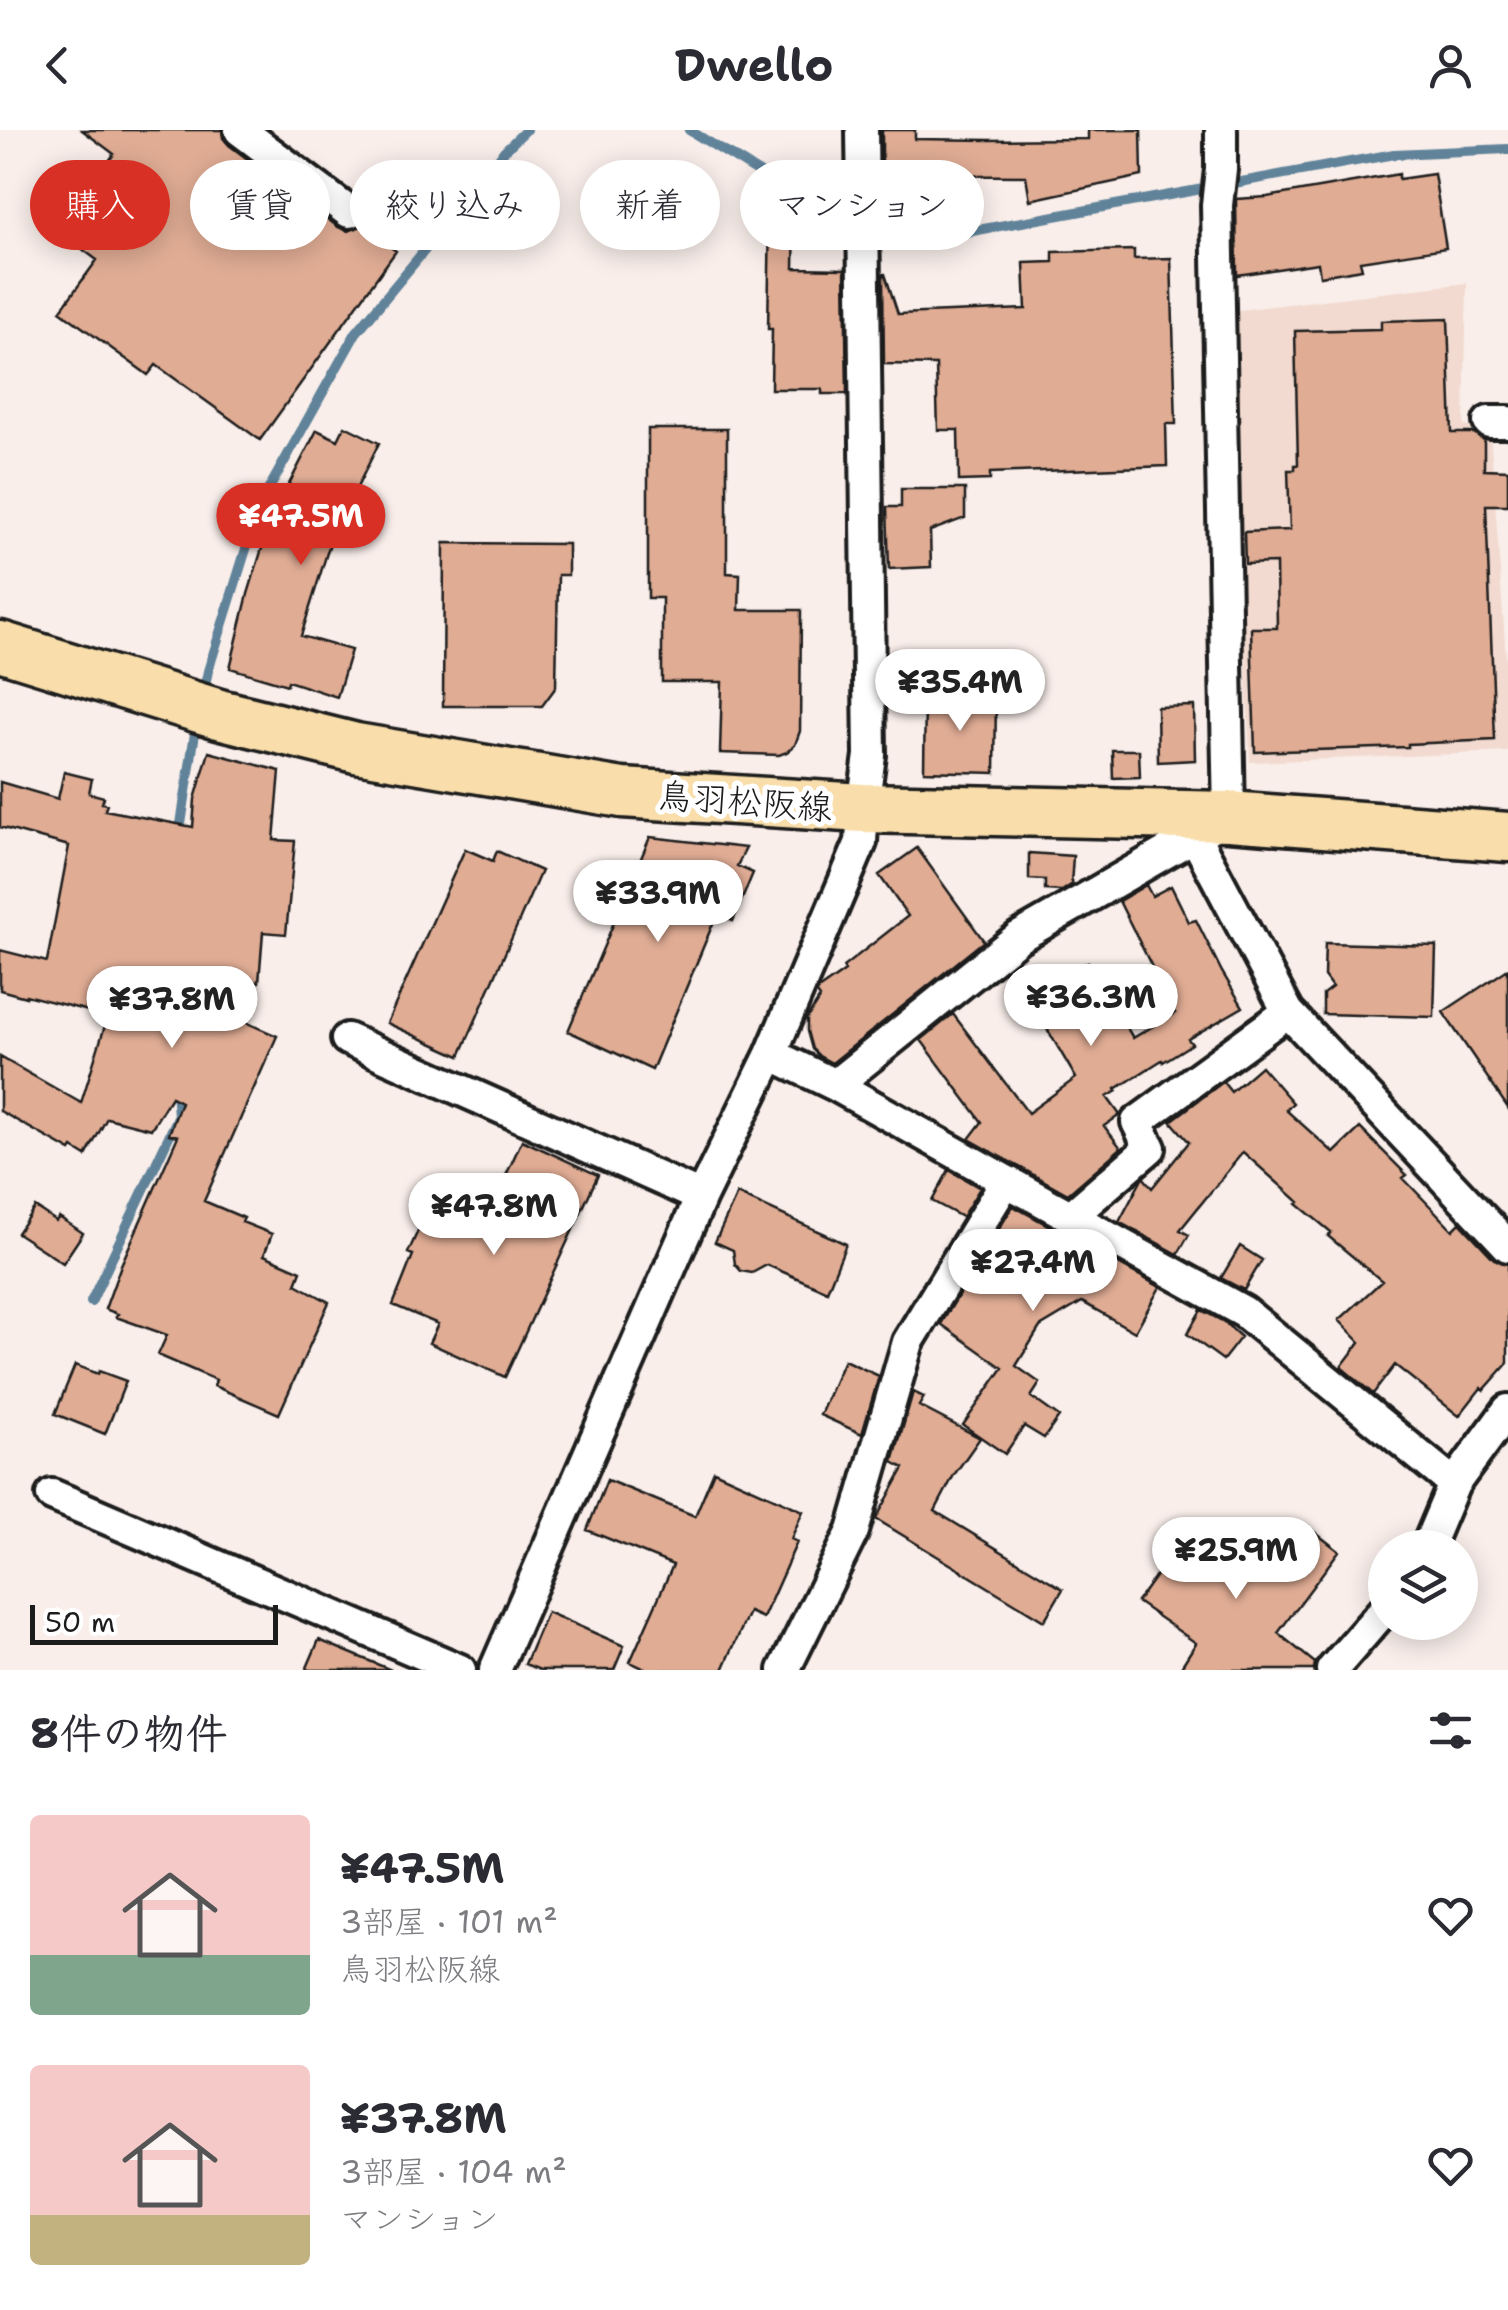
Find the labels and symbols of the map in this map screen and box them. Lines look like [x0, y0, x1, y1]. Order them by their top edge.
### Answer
pin: ¥47.5M [220, 483, 382, 568]
pin: ¥35.4M [879, 649, 1041, 734]
street label: 鳥羽松阪線 [656, 771, 834, 831]
pin: ¥33.9M [577, 860, 739, 945]
pin: ¥36.3M [1010, 964, 1172, 1049]
pin: ¥37.8M [91, 966, 253, 1051]
pin: ¥47.8M [413, 1173, 575, 1258]
pin: ¥27.4M [952, 1229, 1114, 1314]
pin: ¥25.9M [1155, 1517, 1317, 1602]
scale bar [30, 1600, 278, 1644]

